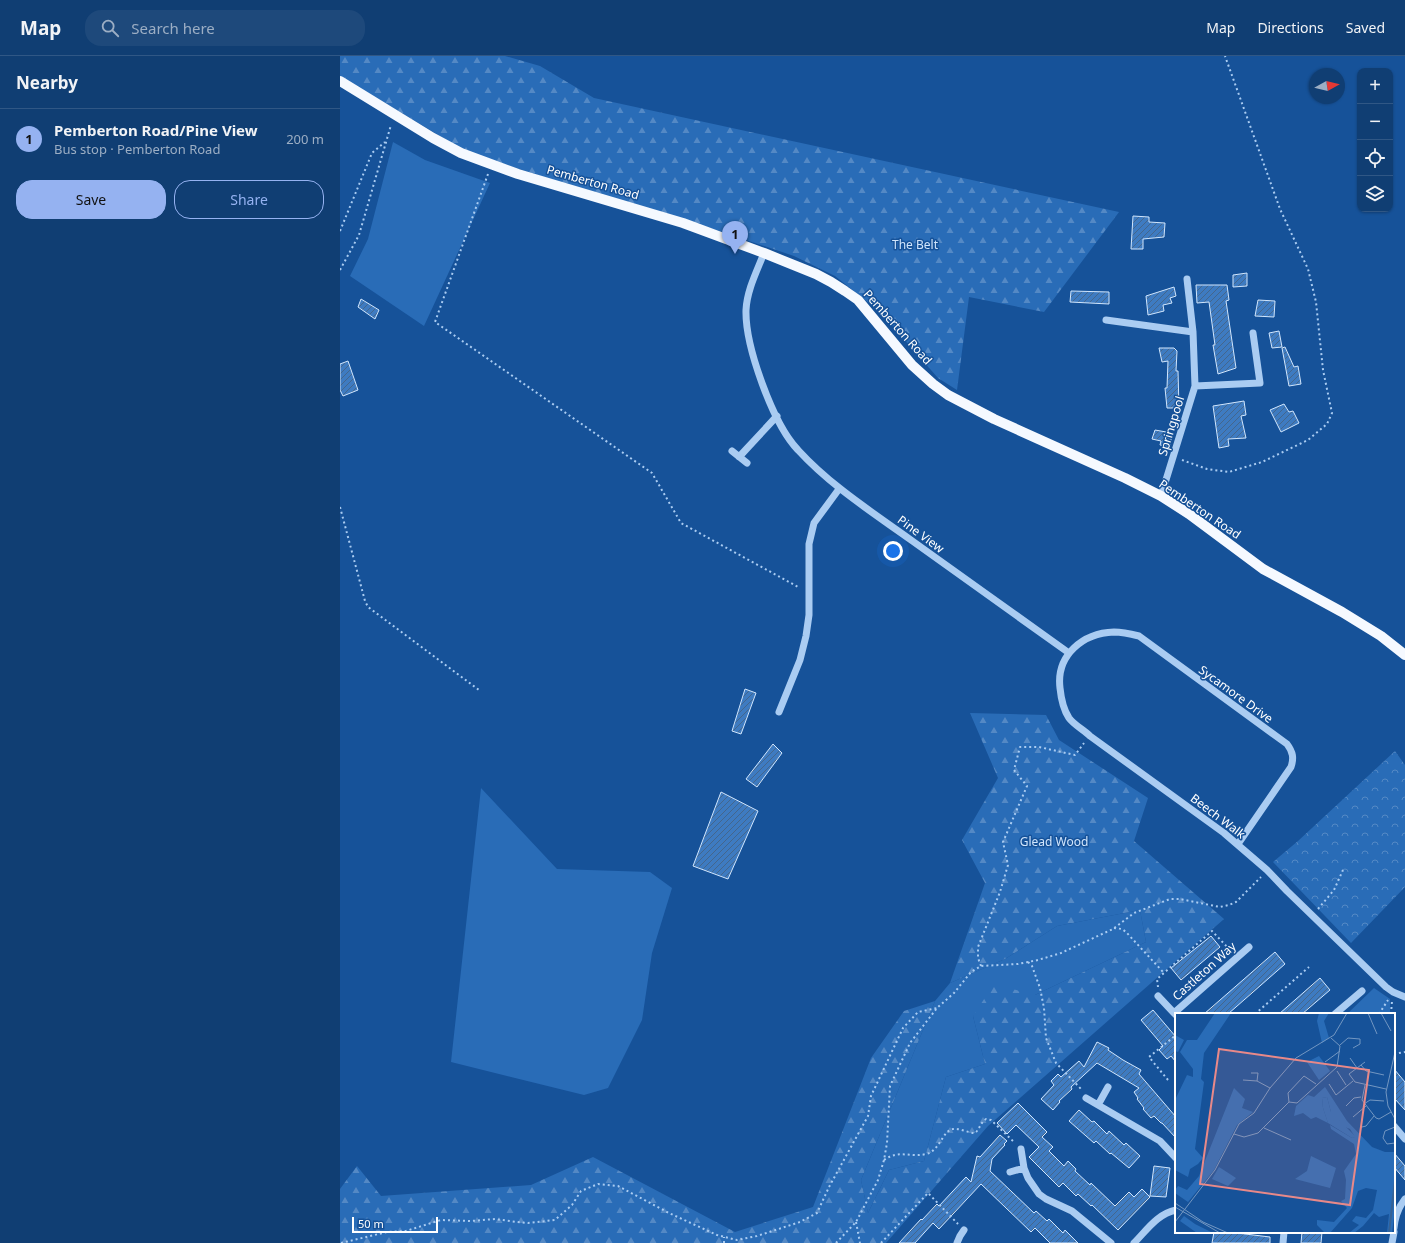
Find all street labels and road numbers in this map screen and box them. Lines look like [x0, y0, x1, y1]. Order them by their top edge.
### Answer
street label: Pemberton Road [545, 161, 641, 203]
street label: Pemberton Road [860, 286, 936, 368]
street label: Springpool [1154, 394, 1188, 458]
street label: Pemberton Road [1156, 475, 1244, 543]
street label: Pine View [894, 511, 948, 557]
street label: Sycamore Drive [1195, 661, 1277, 727]
street label: Beech Walk [1187, 790, 1249, 843]
street label: Castleton Way [1169, 937, 1240, 1004]

